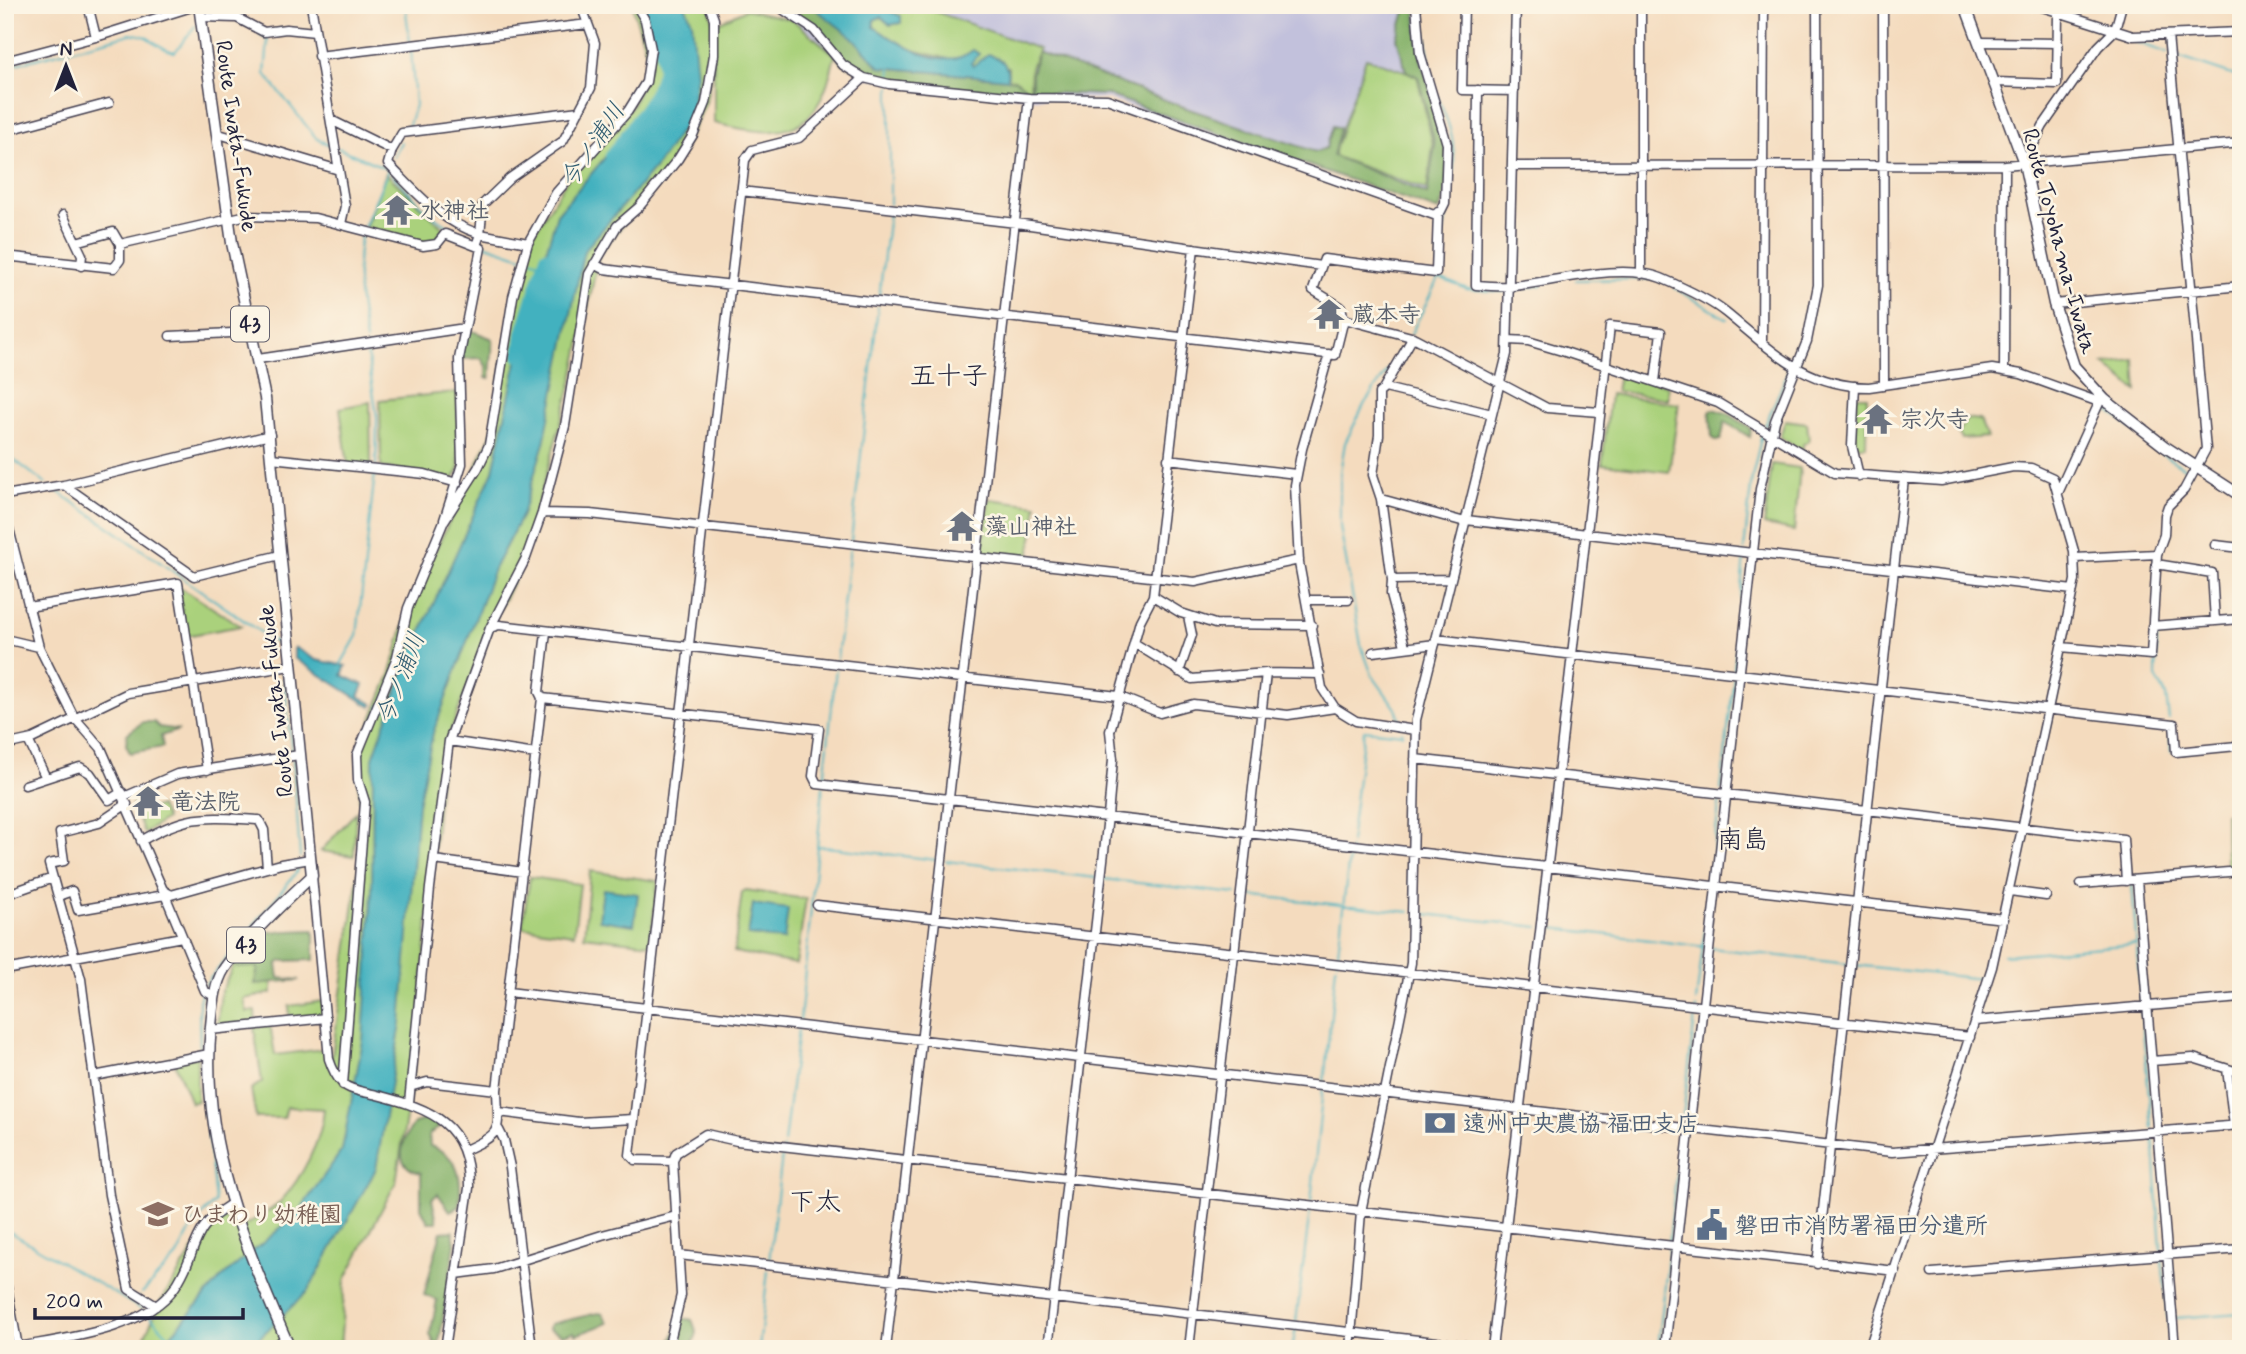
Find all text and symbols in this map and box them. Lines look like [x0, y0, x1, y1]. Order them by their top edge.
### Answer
north arrow [32, 32, 102, 102]
text: N [60, 38, 72, 63]
street label: Route Iwata-Fukude [207, 38, 263, 234]
water label: 今ノ浦川 [554, 97, 633, 194]
street label: Route Toyohama-Iwata [2014, 126, 2103, 358]
temple icon: 水神社 [380, 193, 414, 227]
place label: 水神社 [420, 197, 489, 227]
temple icon: 蔵本寺 [1312, 297, 1346, 331]
place label: 蔵本寺 [1352, 301, 1421, 331]
road number: 43 [231, 306, 269, 342]
district label: 五十子 [910, 360, 988, 394]
temple icon: 宗次寺 [1860, 402, 1894, 436]
place label: 宗次寺 [1900, 406, 1969, 436]
temple icon: 藻山神社 [945, 509, 979, 543]
place label: 藻山神社 [985, 513, 1077, 543]
street label: Route Iwata-Fukude [252, 603, 302, 798]
water label: 今ノ浦川 [370, 628, 433, 729]
temple icon: 竜法院 [131, 784, 165, 818]
place label: 竜法院 [171, 788, 240, 818]
district label: 南島 [1717, 824, 1769, 858]
road number: 43 [227, 928, 265, 962]
bank icon: 遠州中央農協 福田支店 [1423, 1106, 1457, 1140]
place label: 遠州中央農協 福田支店 [1463, 1110, 1699, 1140]
district label: 下太 [789, 1186, 841, 1220]
school or university icon: ひまわり幼稚園 [141, 1197, 175, 1231]
place label: ひまわり幼稚園 [181, 1201, 342, 1231]
public building icon: 磐田市消防署福田分遣所 [1695, 1208, 1729, 1242]
place label: 磐田市消防署福田分遣所 [1735, 1212, 1988, 1242]
scale bar [35, 1277, 243, 1321]
text: 200 m [46, 1288, 103, 1316]

